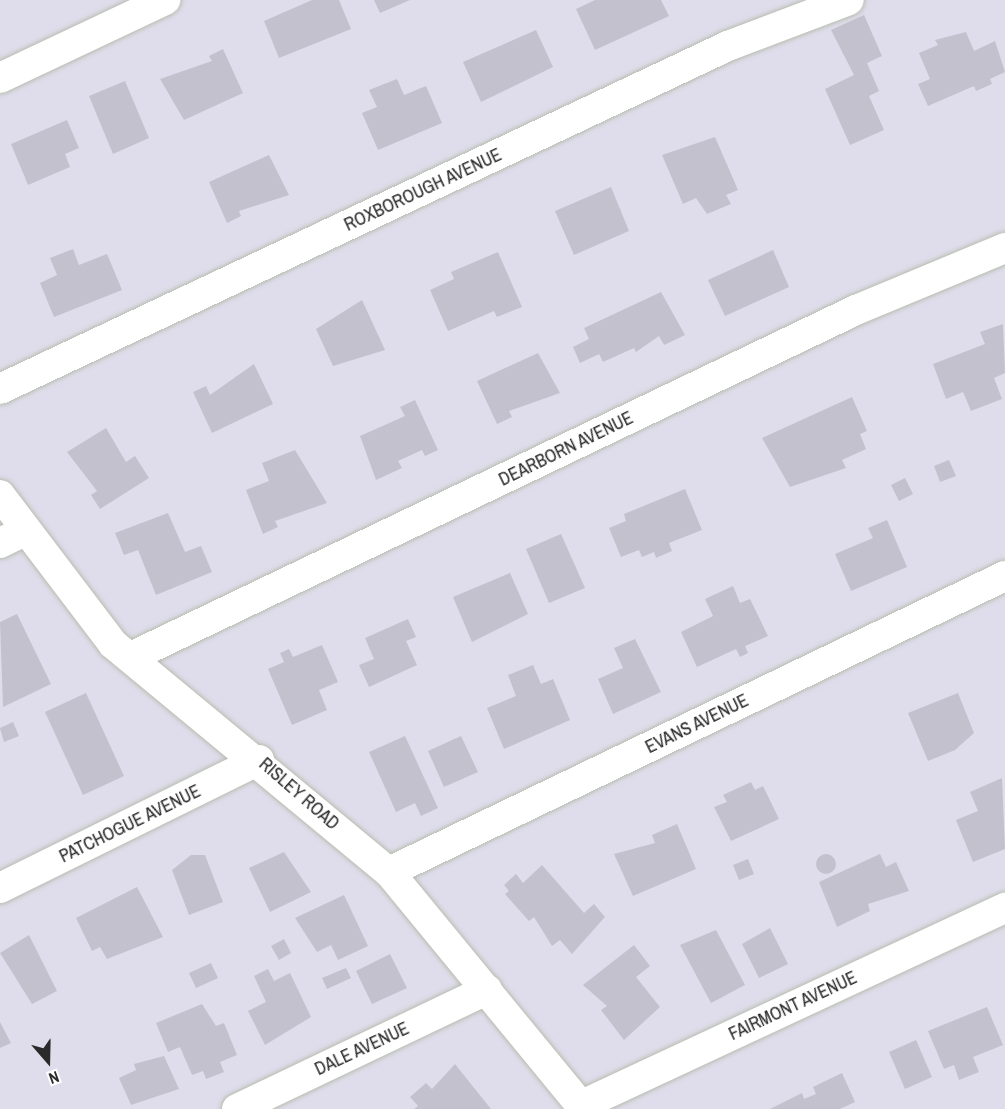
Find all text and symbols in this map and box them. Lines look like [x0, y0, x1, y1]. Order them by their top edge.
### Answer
street label: ROXBOROUGH AVENUE [341, 144, 505, 236]
street label: DEARBORN AVENUE [495, 407, 637, 491]
street label: EVANS AVENUE [642, 690, 752, 758]
street label: RISLEY ROAD [254, 753, 344, 835]
street label: PATCHOGUE AVENUE [56, 780, 204, 868]
street label: FAIRMONT AVENUE [725, 967, 861, 1045]
street label: DALE AVENUE [311, 1018, 413, 1080]
north arrow [18, 1031, 78, 1091]
text: N [46, 1066, 62, 1090]

